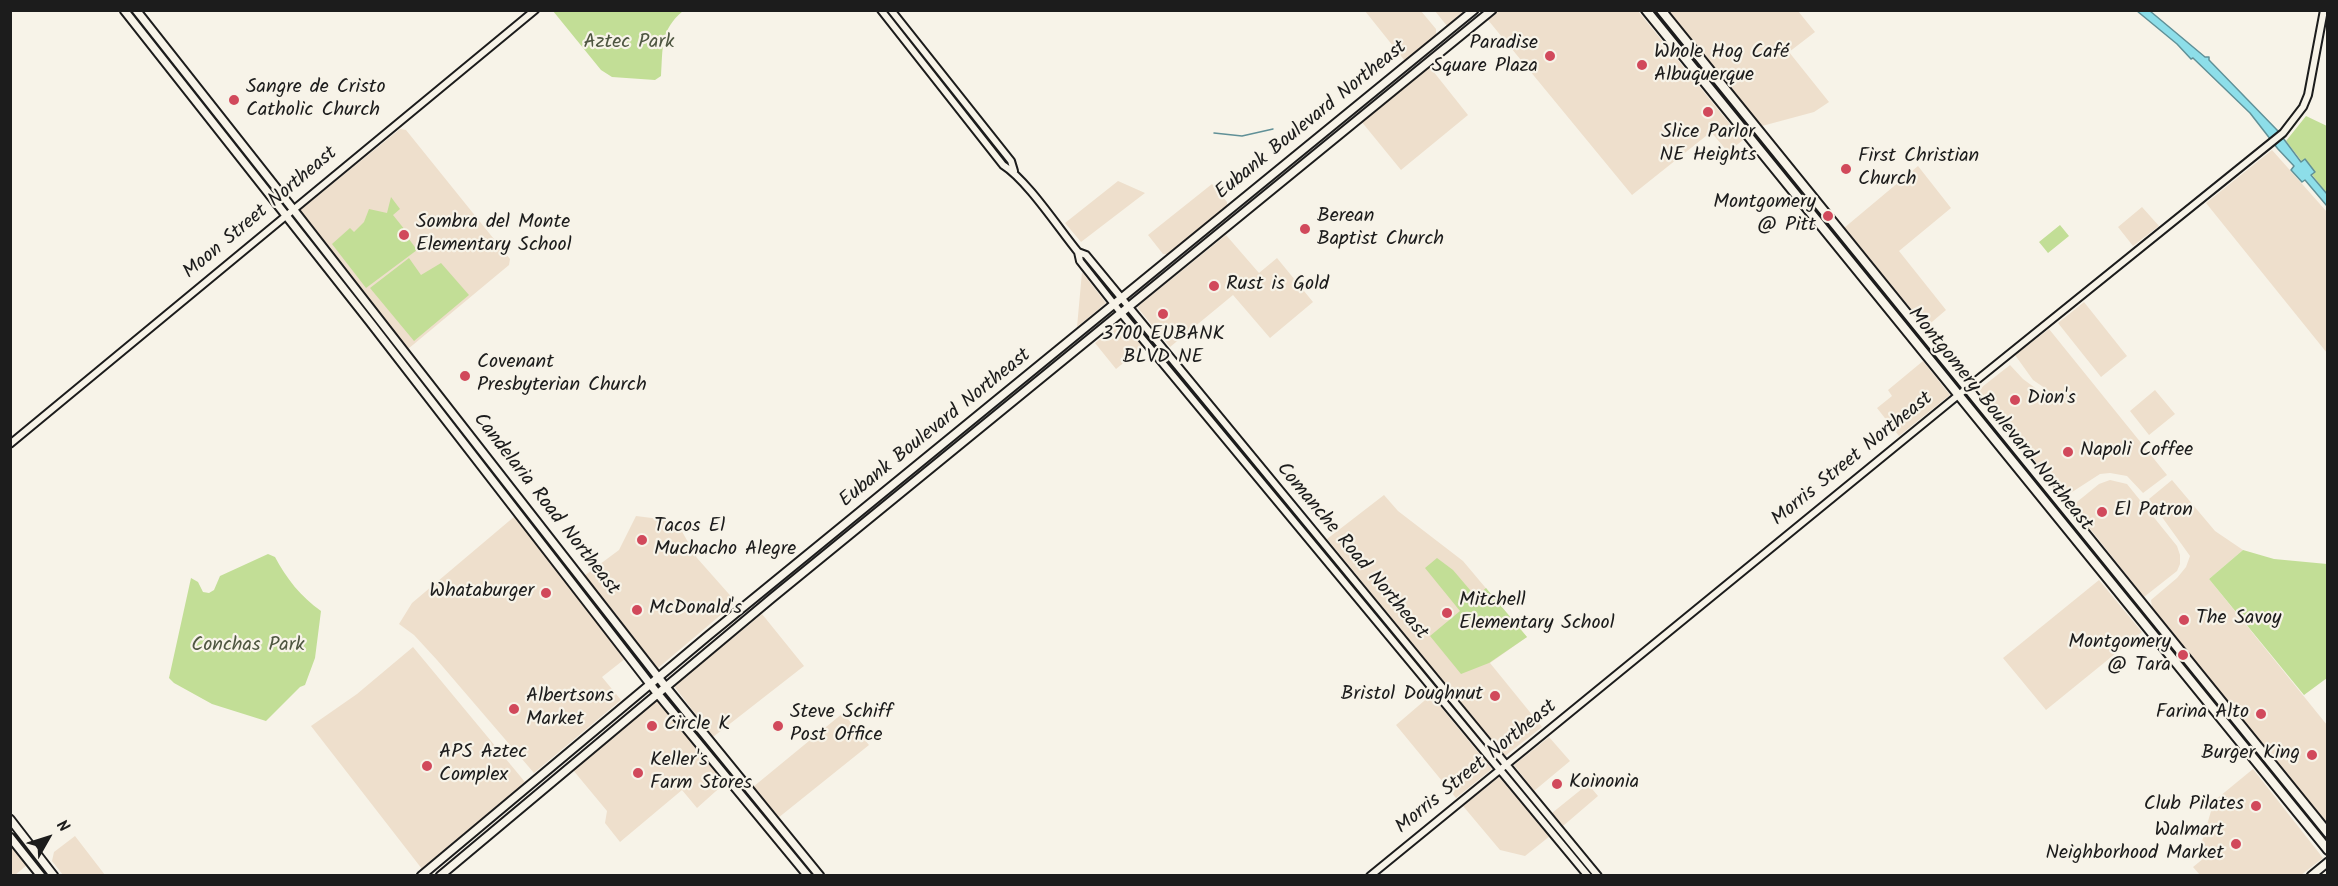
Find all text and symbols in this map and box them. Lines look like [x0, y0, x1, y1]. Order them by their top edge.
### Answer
park label: Aztec Park [584, 32, 674, 56]
place label: Paradise Square Plaza [1432, 33, 1538, 80]
street label: Eubank Boulevard Northeast [1211, 36, 1413, 206]
place label: Whole Hog Café Albuquerque [1654, 42, 1789, 89]
marker: Paradise Square Plaza [1543, 49, 1557, 63]
marker: Whole Hog Café Albuquerque [1635, 58, 1649, 72]
place label: Sangre de Cristo Catholic Church [246, 77, 385, 124]
marker: Sangre de Cristo Catholic Church [227, 93, 241, 107]
marker: Slice Parlor NE Heights [1701, 105, 1715, 119]
place label: Slice Parlor NE Heights [1660, 122, 1756, 169]
street label: Moon Street Northeast [179, 143, 343, 285]
place label: First Christian Church [1858, 146, 1979, 193]
marker: First Christian Church [1839, 162, 1853, 176]
place label: Montgomery @ Pitt [1713, 192, 1816, 239]
place label: Berean Baptist Church [1317, 206, 1444, 253]
marker: Montgomery @ Pitt [1821, 209, 1835, 223]
place label: Sombra del Monte Elementary School [416, 212, 572, 259]
marker: Berean Baptist Church [1298, 222, 1312, 236]
marker: Sombra del Monte Elementary School [397, 228, 411, 242]
place label: Rust is Gold [1226, 274, 1329, 298]
marker: Rust is Gold [1207, 279, 1221, 293]
street label: Montgomery Boulevard Northeast [1901, 303, 2097, 537]
marker: 3700 EUBANK BLVD NE [1156, 307, 1170, 321]
place label: 3700 EUBANK BLVD NE [1102, 324, 1224, 371]
street label: Eubank Boulevard Northeast [835, 344, 1037, 514]
place label: Covenant Presbyterian Church [477, 352, 647, 399]
marker: Covenant Presbyterian Church [458, 369, 472, 383]
street label: Morris Street Northeast [1768, 388, 1938, 532]
place label: Dion's [2027, 388, 2076, 412]
marker: Dion's [2008, 393, 2022, 407]
street label: Candelaria Road Northeast [466, 409, 624, 601]
place label: Napoli Coffee [2080, 440, 2193, 464]
marker: Napoli Coffee [2061, 445, 2075, 459]
street label: Comanche Road Northeast [1270, 458, 1432, 646]
place label: El Patron [2114, 500, 2193, 524]
marker: El Patron [2095, 505, 2109, 519]
place label: Tacos El Muchacho Alegre [654, 516, 796, 563]
marker: Tacos El Muchacho Alegre [635, 533, 649, 547]
place label: Whataburger [429, 581, 534, 605]
marker: Whataburger [539, 586, 553, 600]
place label: Mitchell Elementary School [1459, 590, 1615, 637]
place label: McDonald's [649, 598, 742, 622]
marker: McDonald's [630, 603, 644, 617]
marker: Mitchell Elementary School [1440, 606, 1454, 620]
place label: The Savoy [2196, 608, 2281, 632]
marker: The Savoy [2177, 613, 2191, 627]
place label: Montgomery @ Tara [2068, 632, 2171, 679]
park label: Conchas Park [191, 635, 305, 659]
marker: Montgomery @ Tara [2176, 648, 2190, 662]
place label: Bristol Doughnut [1341, 684, 1483, 708]
place label: Albertsons Market [526, 686, 614, 733]
marker: Bristol Doughnut [1488, 689, 1502, 703]
street label: Morris Street Northeast [1392, 696, 1562, 840]
marker: Albertsons Market [507, 702, 521, 716]
place label: Steve Schiff Post Office [790, 702, 893, 749]
place label: Farina Alto [2156, 702, 2249, 726]
marker: Farina Alto [2254, 707, 2268, 721]
place label: Circle K [664, 714, 730, 738]
marker: Circle K [645, 719, 659, 733]
marker: Steve Schiff Post Office [771, 719, 785, 733]
place label: APS Aztec Complex [439, 742, 527, 789]
place label: Burger King [2201, 743, 2300, 767]
marker: Burger King [2305, 748, 2319, 762]
place label: Keller's Farm Stores [650, 750, 752, 797]
marker: APS Aztec Complex [420, 759, 434, 773]
marker: Keller's Farm Stores [631, 766, 645, 780]
place label: Koinonia [1569, 772, 1639, 796]
marker: Koinonia [1550, 777, 1564, 791]
place label: Club Pilates [2144, 794, 2244, 818]
marker: Club Pilates [2249, 799, 2263, 813]
north arrow [18, 808, 78, 868]
text: N [49, 815, 75, 838]
place label: Walmart Neighborhood Market [2046, 820, 2224, 867]
marker: Walmart Neighborhood Market [2229, 837, 2243, 851]

